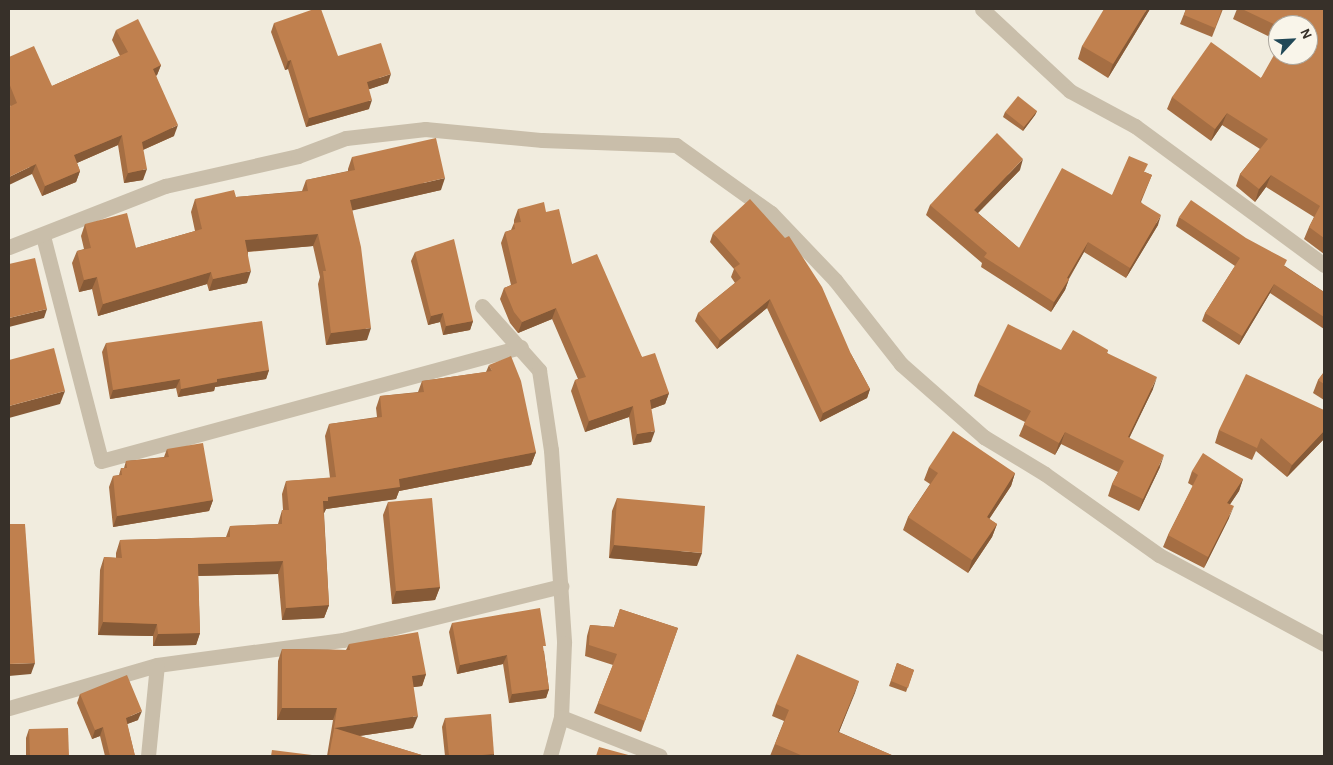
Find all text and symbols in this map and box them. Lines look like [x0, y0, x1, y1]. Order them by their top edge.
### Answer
north arrow [1268, 15, 1318, 65]
text: N [1297, 27, 1314, 41]

